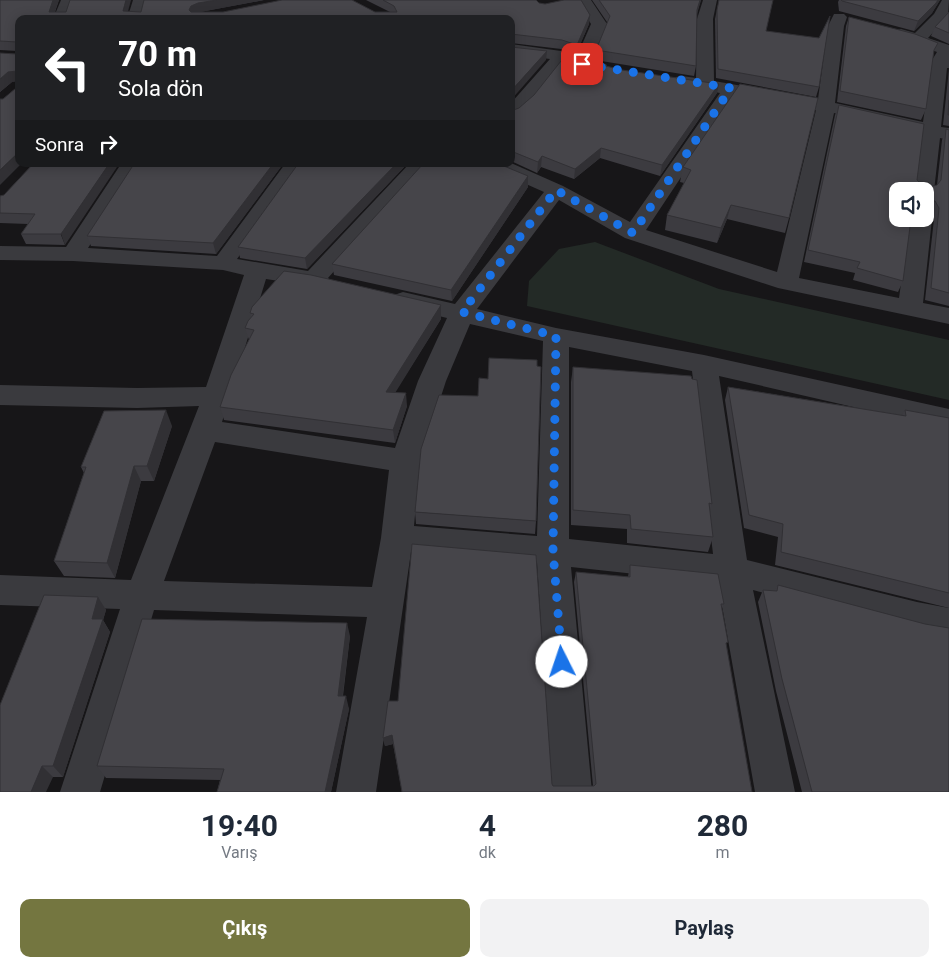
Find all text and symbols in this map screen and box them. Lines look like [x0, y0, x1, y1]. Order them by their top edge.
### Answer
text: 70 m [118, 34, 197, 75]
icon: left [35, 35, 100, 100]
pin [561, 43, 603, 85]
icon: arrive [568, 50, 596, 78]
text: Sola dön [118, 76, 204, 101]
icon: right [94, 130, 122, 158]
text: Sonra [35, 133, 84, 156]
map controls [889, 182, 934, 227]
button: sound [889, 182, 934, 227]
position arrow [535, 635, 587, 687]
text: 19:40 [201, 808, 278, 843]
text: 4 [479, 808, 496, 843]
text: 280 [697, 808, 748, 843]
text: Varış [221, 843, 257, 862]
text: dk [479, 843, 496, 862]
text: m [715, 843, 729, 862]
button: Çıkış [20, 899, 470, 957]
button: Paylaş [480, 899, 929, 957]

